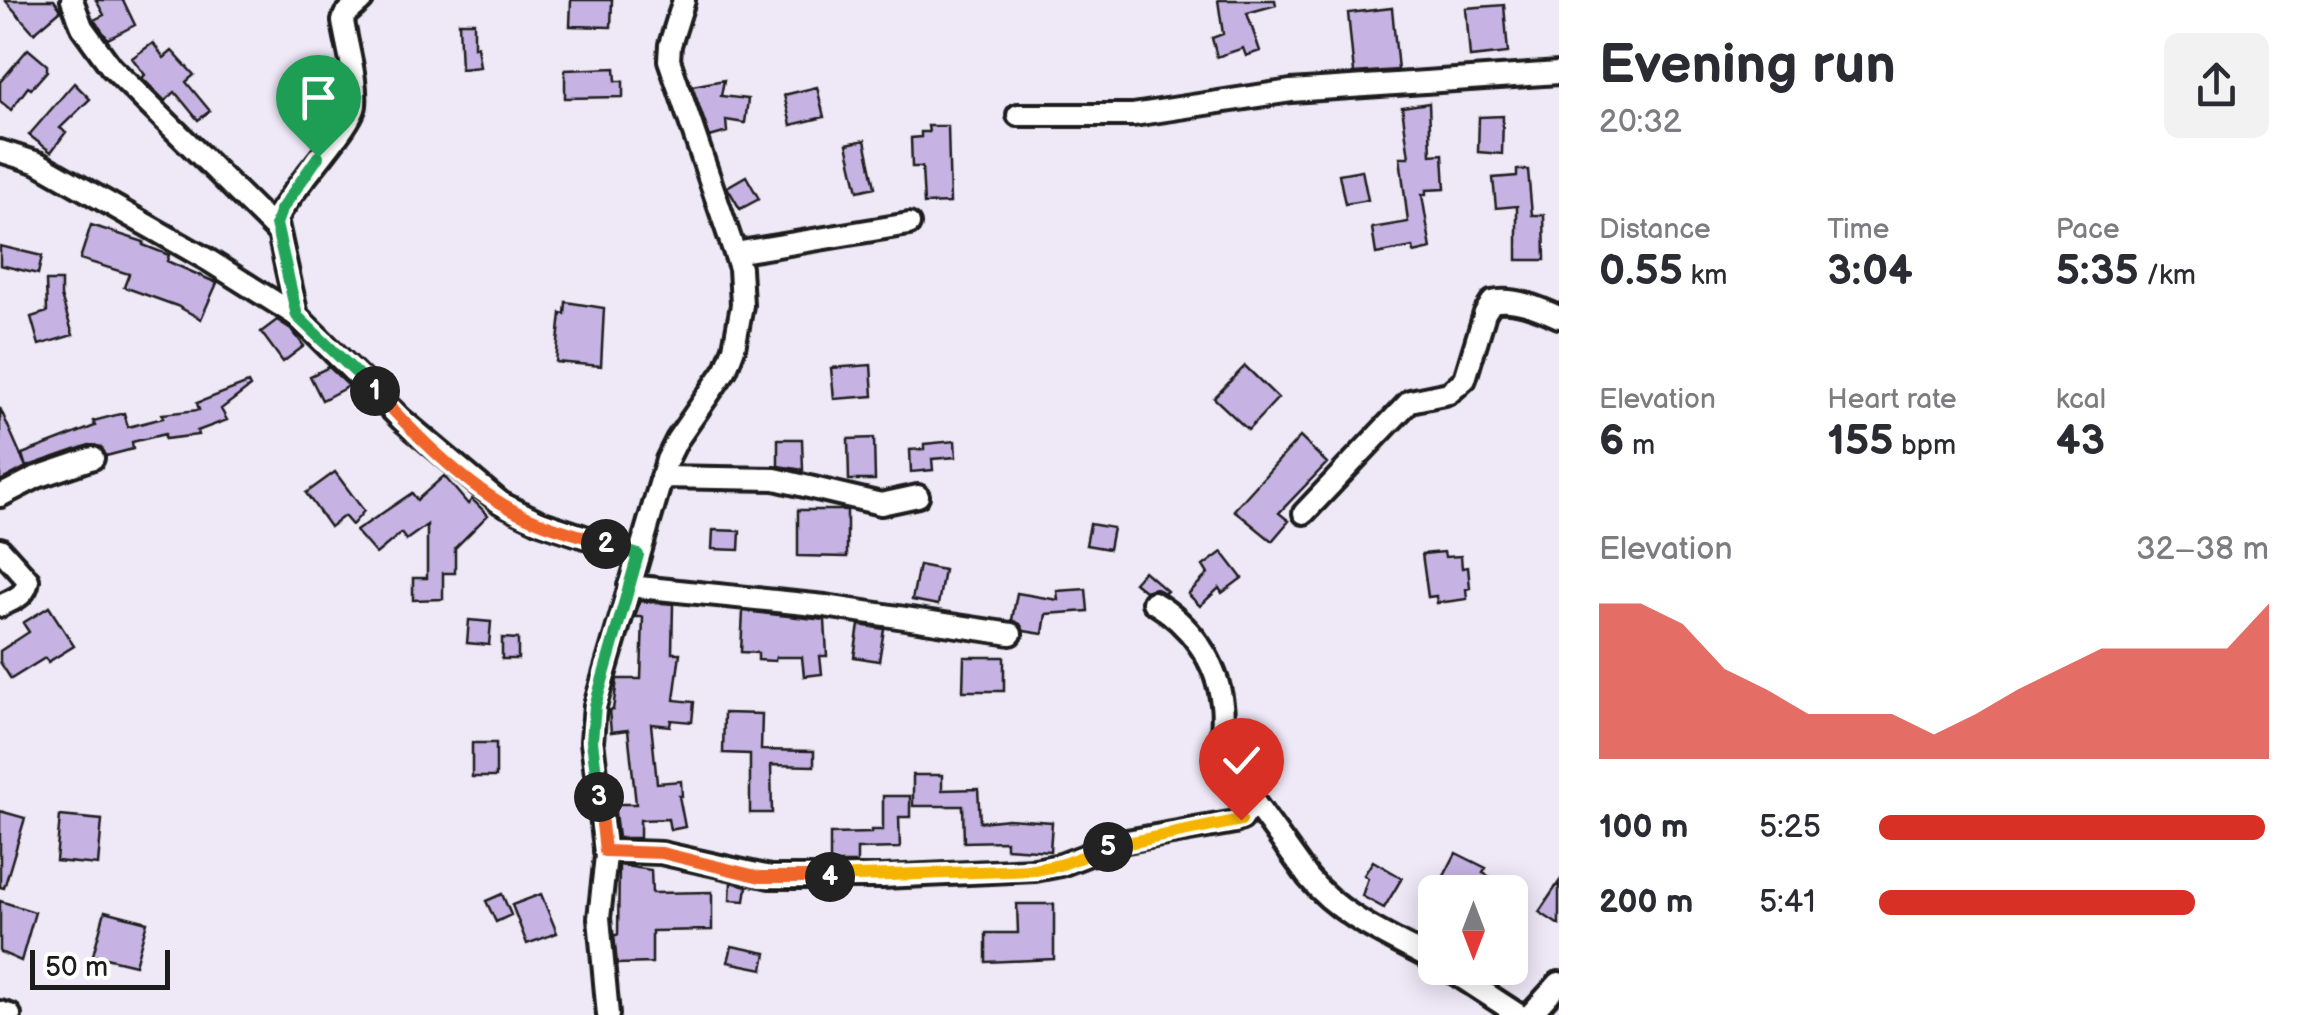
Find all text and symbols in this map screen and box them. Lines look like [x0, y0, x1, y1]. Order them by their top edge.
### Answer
text: Evening run [1599, 32, 1896, 99]
button: share [2164, 33, 2269, 138]
pin [276, 55, 361, 158]
icon: arrive [291, 70, 346, 125]
text: 20:32 [1599, 103, 1682, 142]
text: Distance [1599, 213, 1711, 246]
text: Time [1827, 213, 1889, 246]
text: Pace [2056, 213, 2120, 246]
text: 0.55 [1599, 246, 1683, 297]
text: 3:04 [1827, 246, 1913, 297]
text: 5:35 [2056, 246, 2139, 297]
text: km [1683, 259, 1727, 292]
text: /km [2139, 259, 2196, 292]
pin: 1 [350, 366, 400, 416]
text: 1 [369, 374, 381, 407]
text: Elevation [1599, 383, 1716, 416]
text: Heart rate [1827, 383, 1957, 416]
text: kcal [2056, 383, 2106, 416]
text: 6 [1599, 416, 1624, 467]
text: 155 [1827, 416, 1893, 467]
text: 43 [2056, 416, 2105, 467]
text: m [1624, 429, 1655, 462]
text: bpm [1893, 429, 1956, 462]
pin: 2 [581, 519, 631, 569]
text: 2 [598, 527, 614, 560]
text: Elevation [1599, 530, 1732, 569]
text: 32–38 m [2136, 530, 2269, 569]
pin [1199, 718, 1284, 821]
icon: check [1214, 733, 1269, 788]
pin: 3 [574, 772, 624, 822]
text: 3 [591, 780, 607, 813]
text: 100 m [1599, 808, 1688, 847]
text: 5:25 [1759, 808, 1821, 847]
pin: 5 [1083, 822, 1133, 872]
text: 5 [1100, 830, 1116, 863]
pin: 4 [805, 852, 855, 902]
text: 4 [822, 860, 838, 893]
north arrow [1418, 875, 1528, 985]
map controls [1418, 875, 1528, 985]
text: 200 m [1599, 883, 1693, 922]
text: 5:41 [1759, 883, 1816, 922]
scale bar [30, 945, 170, 990]
text: 50 m [45, 951, 108, 984]

